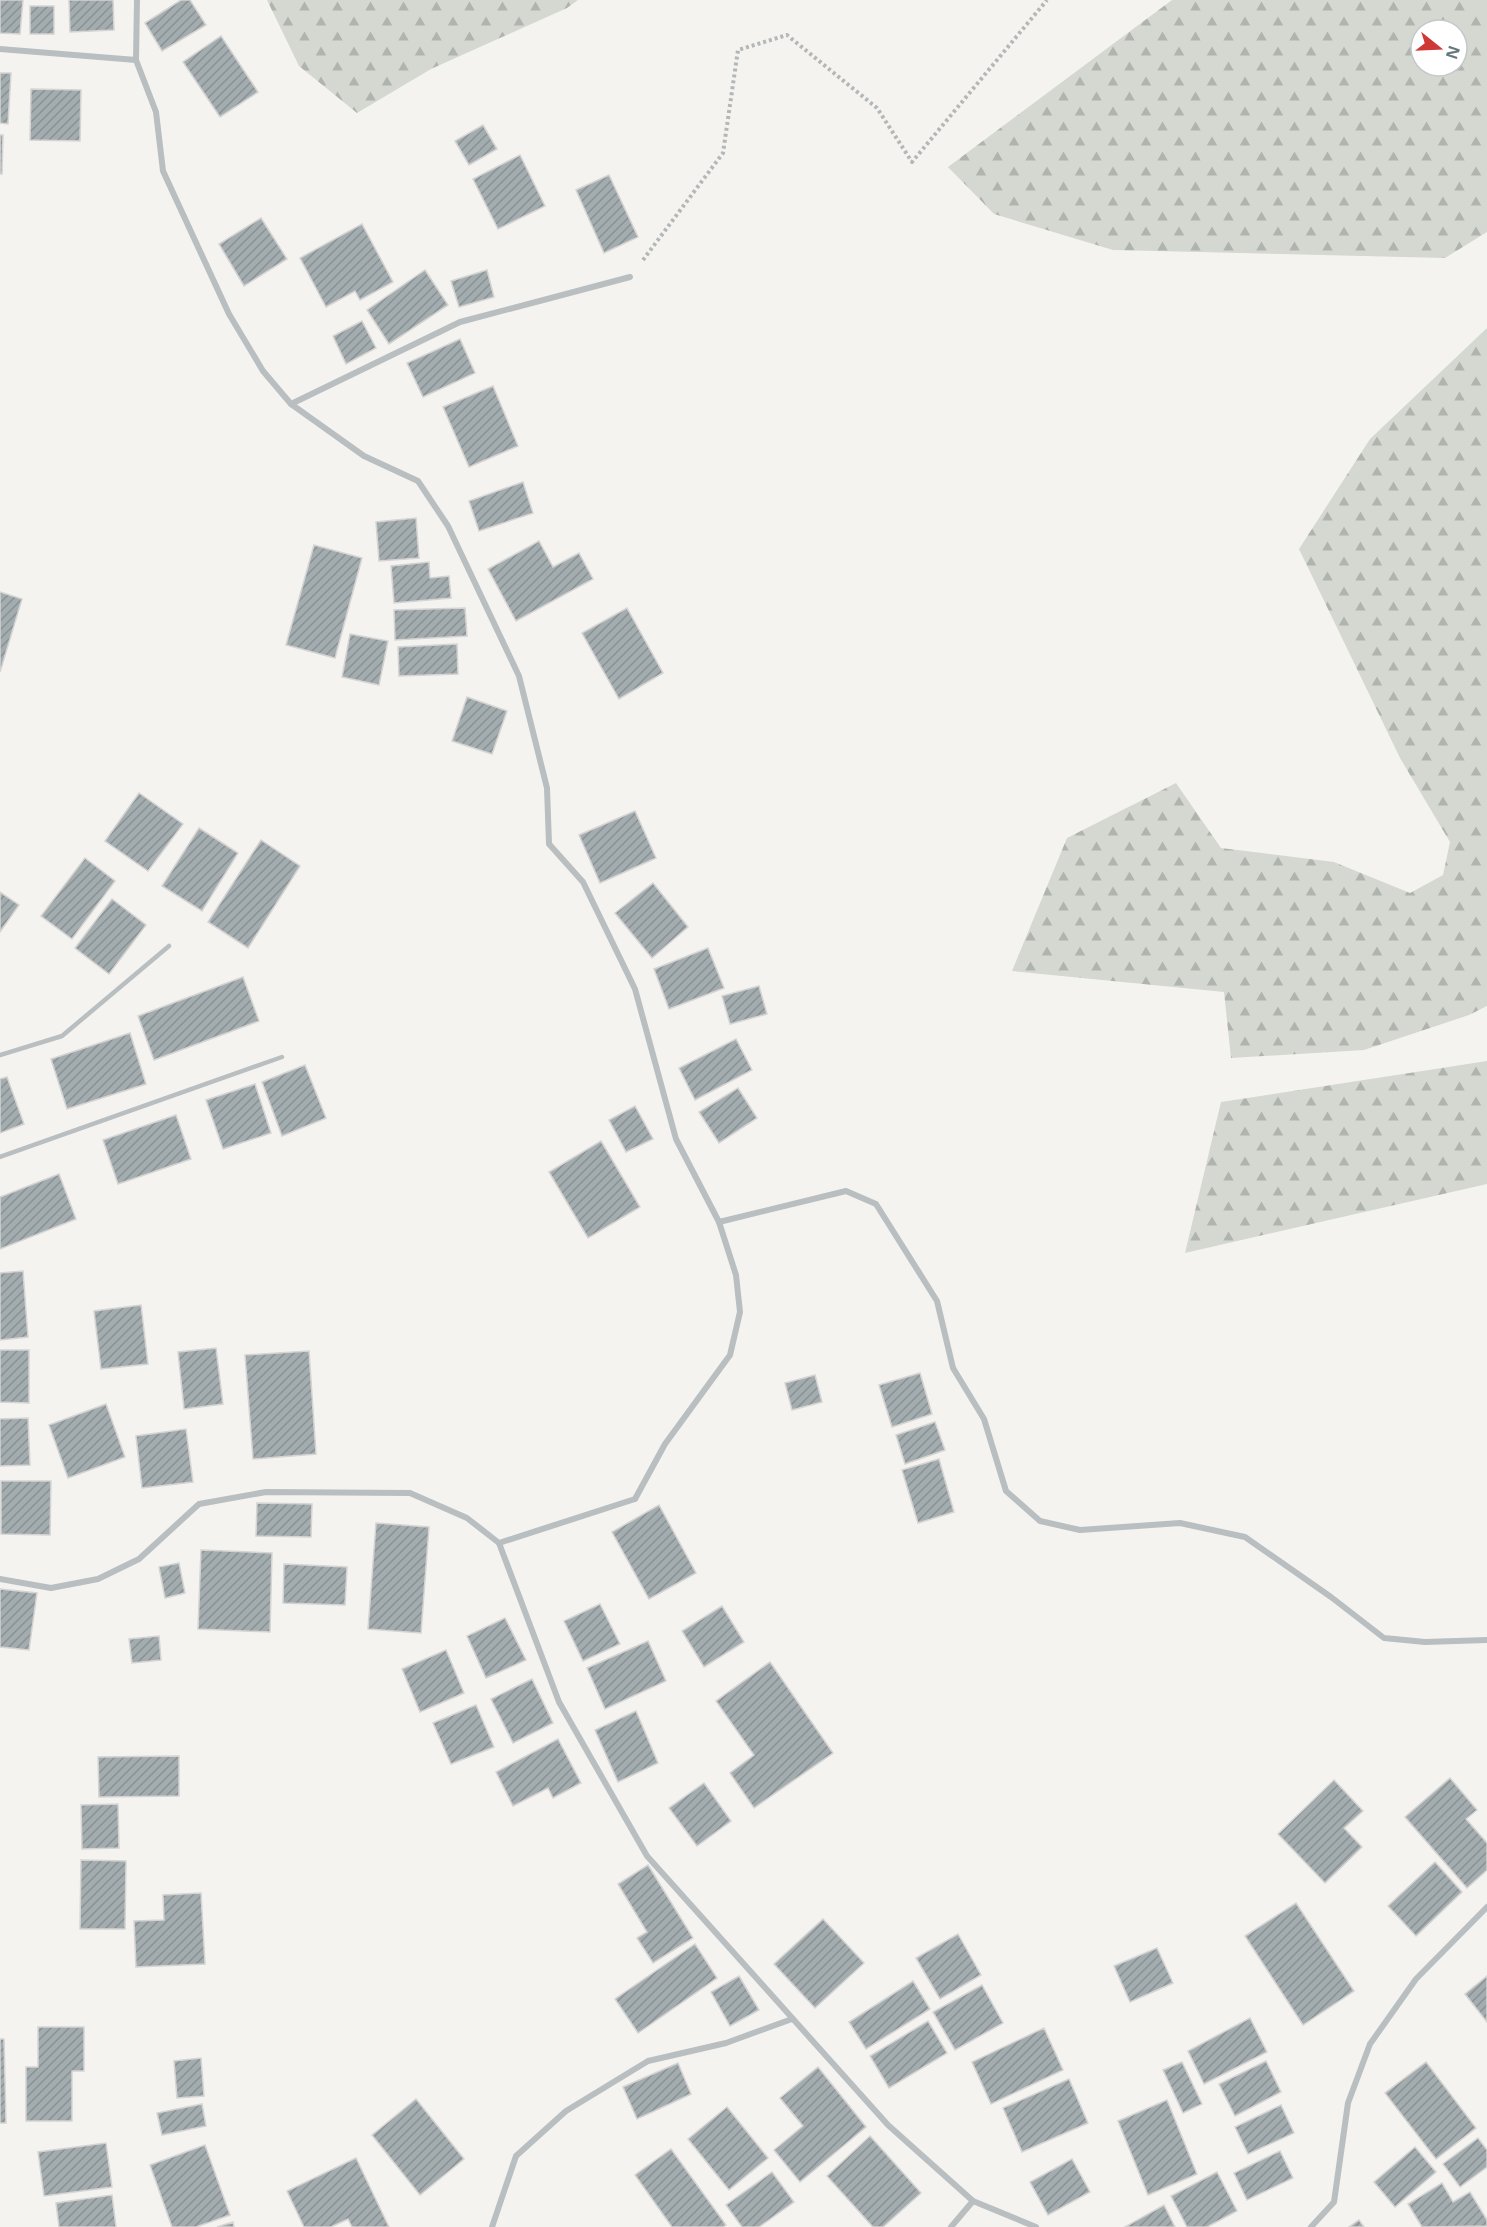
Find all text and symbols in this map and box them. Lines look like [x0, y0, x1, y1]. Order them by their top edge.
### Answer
north arrow [1409, 18, 1469, 78]
text: N [1441, 43, 1466, 62]

